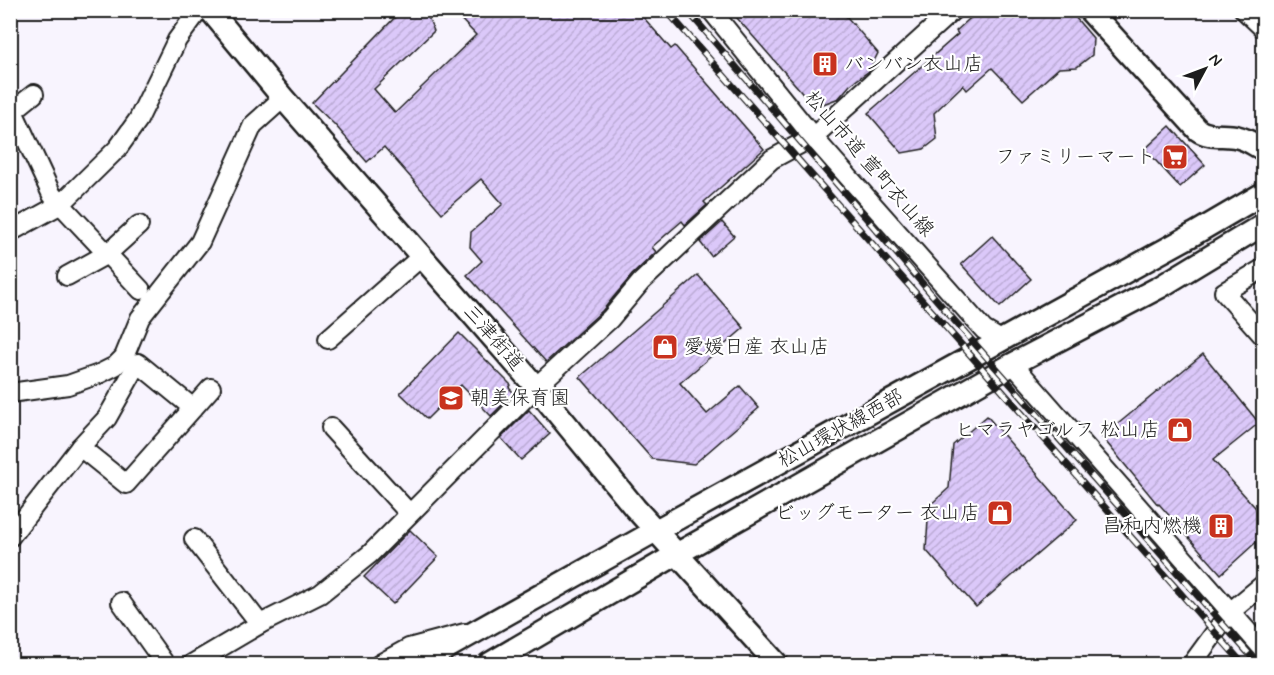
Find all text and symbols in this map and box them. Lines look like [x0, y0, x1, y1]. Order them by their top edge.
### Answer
north arrow [1175, 39, 1235, 99]
building icon: バンバン衣山店 [810, 49, 840, 79]
text: N [1204, 49, 1227, 71]
place label: バンバン衣山店 [844, 51, 983, 78]
street label: 松山市道 萱町衣山線 [798, 85, 940, 243]
supermarket icon: ファミリーマート [1160, 142, 1190, 172]
place label: ファミリーマート [996, 144, 1156, 171]
street label: 三津街道 [457, 299, 529, 377]
shop icon: 愛媛日産 衣山店 [650, 332, 680, 362]
place label: 愛媛日産 衣山店 [684, 334, 829, 361]
school or university icon: 朝美保育園 [436, 383, 466, 413]
street label: 松山環状線西部 [773, 383, 909, 475]
place label: 朝美保育園 [470, 385, 570, 412]
shop icon: ヒマラヤゴルフ 松山店 [1165, 415, 1195, 445]
place label: ヒマラヤゴルフ 松山店 [955, 417, 1160, 444]
shop icon: ビッグモーター 衣山店 [985, 498, 1015, 528]
place label: ビッグモーター 衣山店 [775, 500, 980, 527]
building icon: 昌和内燃機 [1206, 511, 1236, 541]
place label: 昌和内燃機 [1102, 513, 1202, 540]

